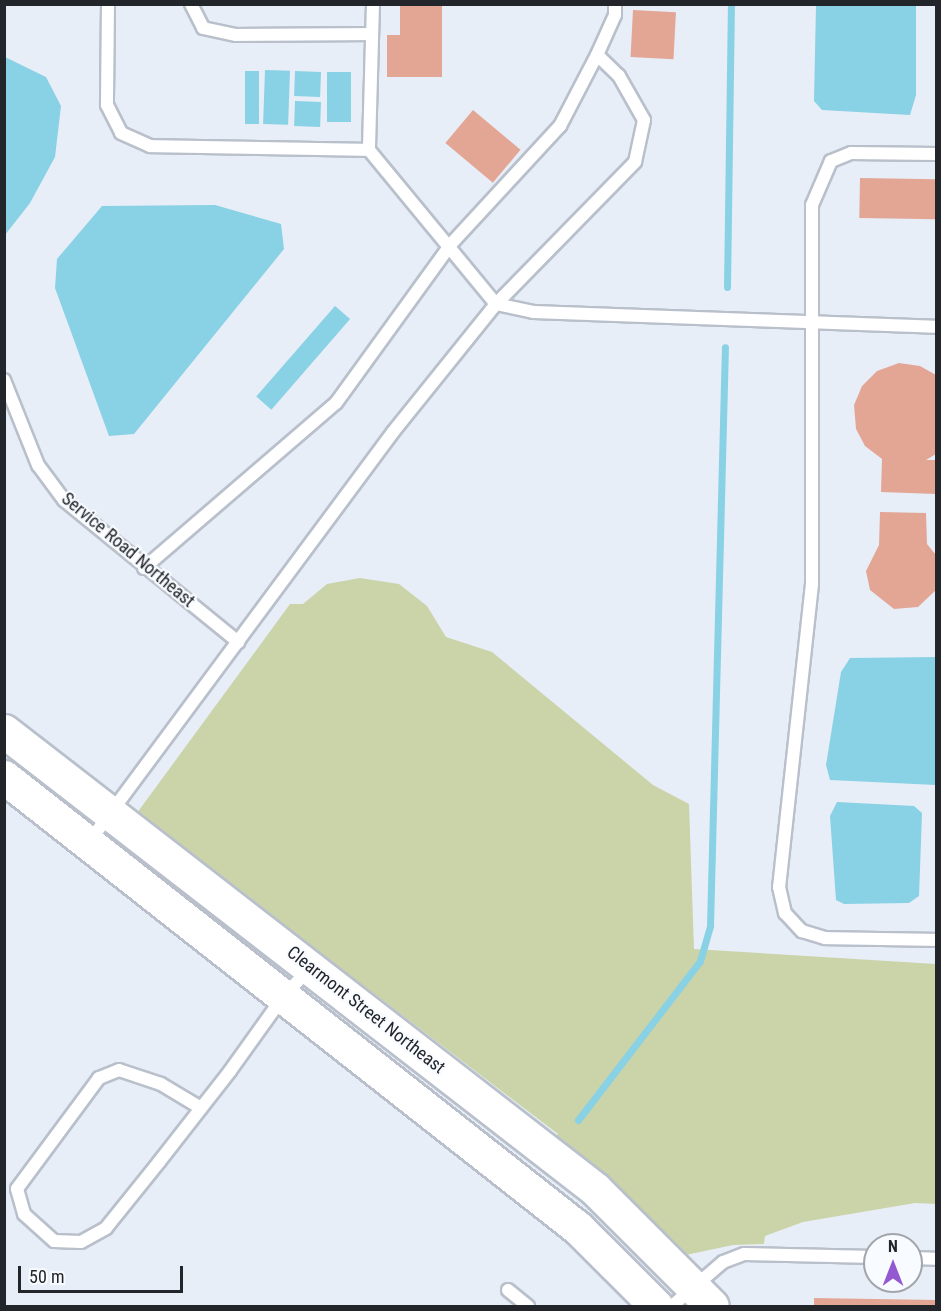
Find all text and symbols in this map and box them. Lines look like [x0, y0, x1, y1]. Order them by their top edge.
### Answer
street label: Service Road Northeast [57, 488, 199, 612]
street label: Clearmont Street Northeast [283, 942, 449, 1078]
north arrow [863, 1233, 923, 1293]
text: N [888, 1237, 898, 1256]
scale bar [21, 1254, 186, 1292]
text: 50 m [29, 1266, 64, 1287]

